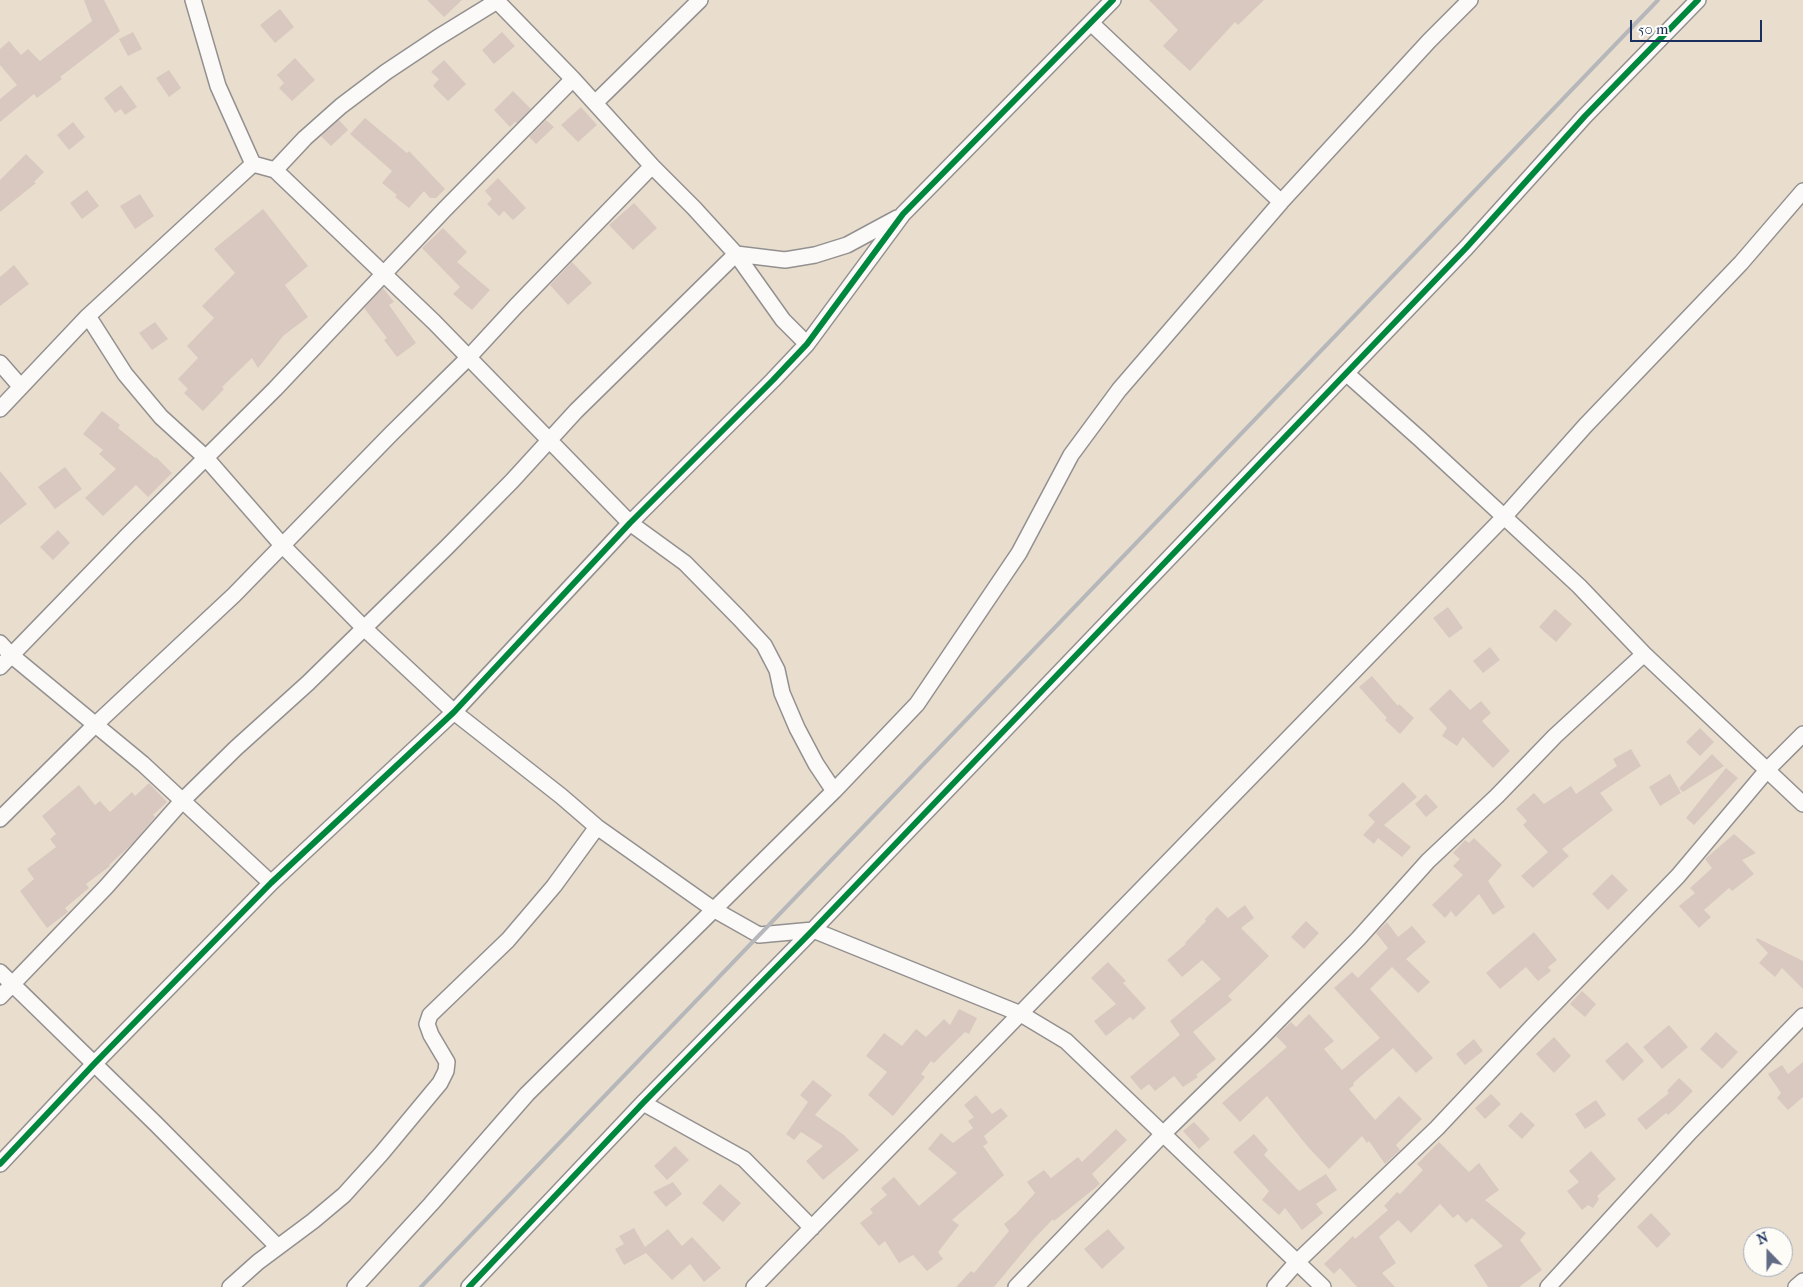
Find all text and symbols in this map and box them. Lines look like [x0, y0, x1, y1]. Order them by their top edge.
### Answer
scale bar [1633, 10, 1766, 42]
text: 50 m [1638, 20, 1668, 38]
north arrow [1743, 1227, 1793, 1277]
text: N [1754, 1229, 1771, 1248]

